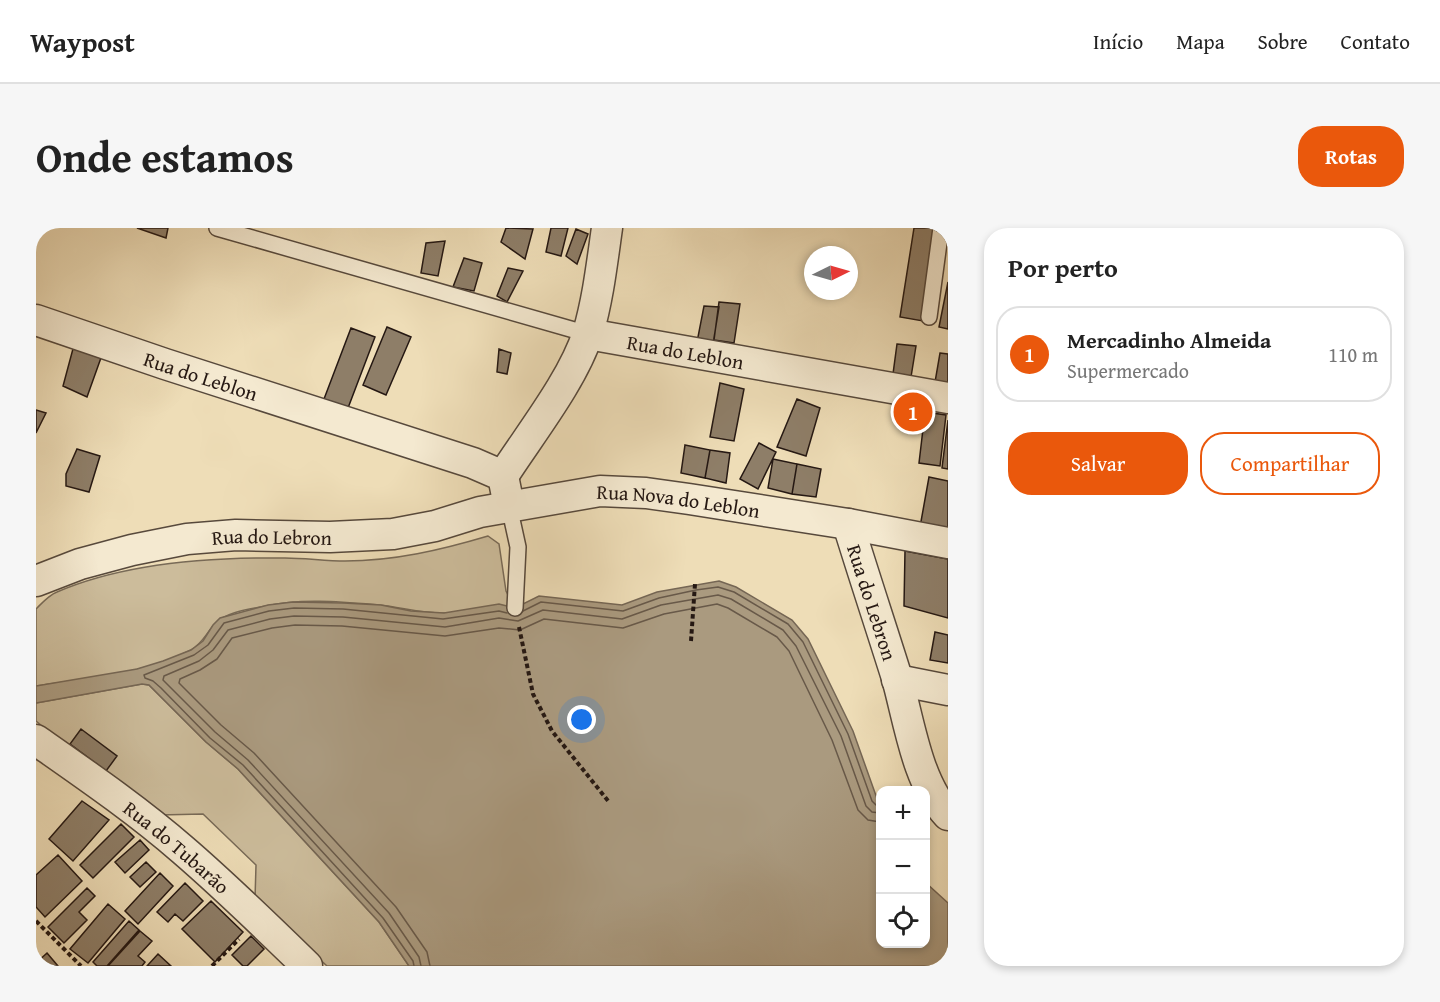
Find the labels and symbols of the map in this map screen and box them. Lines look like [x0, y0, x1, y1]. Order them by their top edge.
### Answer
north arrow [804, 246, 858, 300]
street label: Rua do Leblon [625, 327, 746, 376]
street label: Rua do Leblon [140, 343, 262, 407]
pin: 1 [894, 390, 932, 435]
street label: Rua Nova do Leblon [596, 476, 762, 524]
street label: Rua do Lebron [210, 520, 332, 552]
street label: Rua do Lebron [841, 541, 905, 664]
your location [567, 705, 596, 734]
street label: Rua do Tubarão [118, 793, 237, 900]

